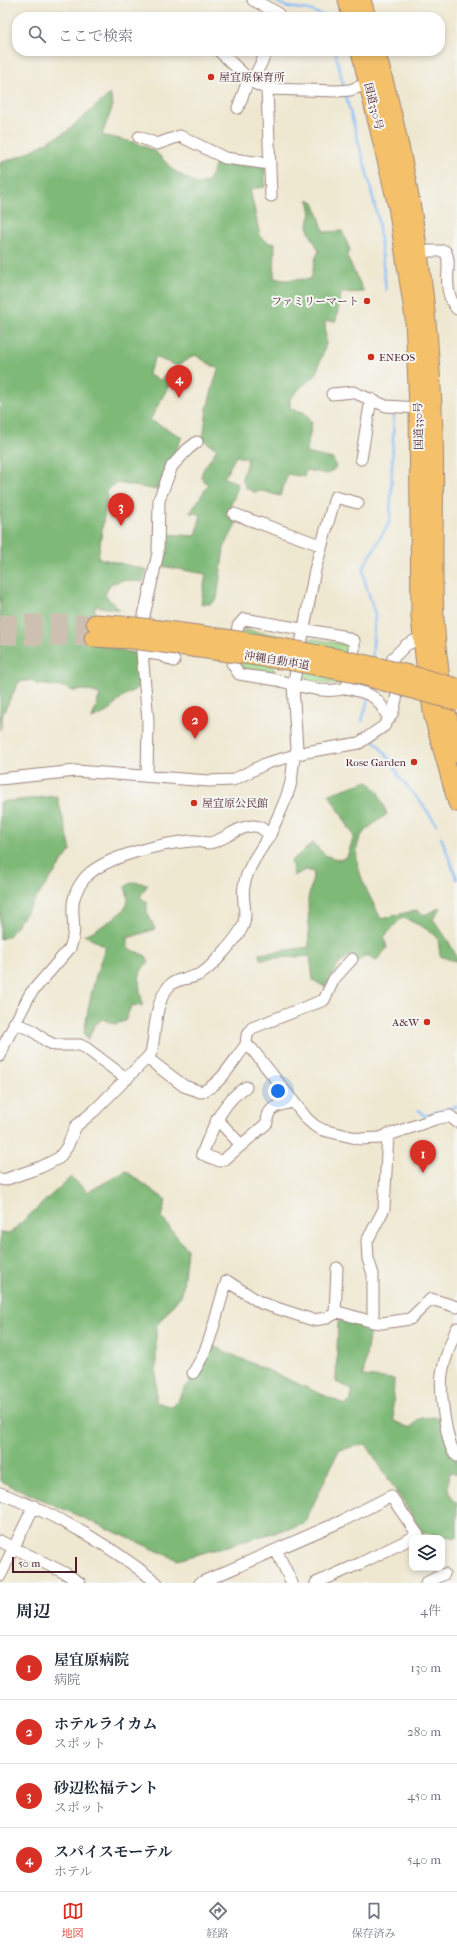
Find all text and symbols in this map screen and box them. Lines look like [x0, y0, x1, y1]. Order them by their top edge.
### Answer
search box [12, 12, 445, 56]
icon: search [26, 23, 48, 45]
text: ここで検索 [58, 27, 133, 45]
place label: 屋宜原保育所 [219, 71, 285, 84]
marker: 屋宜原保育所 [206, 72, 216, 82]
street label: 国道330号 [361, 81, 386, 131]
place label: ファミリーマート [271, 295, 359, 308]
marker: ファミリーマート [362, 296, 372, 306]
place label: ENEOS [379, 351, 415, 364]
marker: ENEOS [366, 352, 376, 362]
pin: 4 [166, 365, 192, 398]
street label: 国道330号 [412, 402, 425, 450]
pin: 3 [108, 493, 134, 526]
street label: 沖縄自動車道 [243, 649, 311, 672]
pin: 2 [182, 706, 208, 739]
place label: Rose Garden [345, 756, 407, 769]
marker: Rose Garden [409, 757, 419, 767]
place label: 屋宜原公民館 [202, 797, 268, 810]
marker: 屋宜原公民館 [189, 798, 199, 808]
place label: A&W [391, 1016, 420, 1029]
marker: A&W [422, 1017, 432, 1027]
your location [268, 1081, 288, 1101]
pin: 1 [410, 1140, 436, 1173]
map controls [409, 1535, 445, 1571]
button: layers [409, 1535, 445, 1571]
scale bar [12, 1555, 77, 1574]
text: 50 m [18, 1557, 40, 1570]
text: 周辺 [16, 1601, 50, 1621]
text: 4件 [420, 1603, 441, 1618]
text: 屋宜原病院 [54, 1651, 129, 1669]
text: 1 [27, 1660, 31, 1675]
text: 130 m [410, 1660, 441, 1675]
text: 病院 [54, 1672, 80, 1687]
text: ホテルライカム [54, 1715, 157, 1733]
text: 2 [26, 1724, 32, 1739]
text: 280 m [407, 1724, 441, 1739]
text: スポット [54, 1736, 106, 1751]
text: 砂辺松福テント [54, 1779, 158, 1797]
text: 3 [26, 1788, 32, 1803]
text: 450 m [407, 1788, 441, 1803]
text: スポット [54, 1800, 106, 1815]
text: スパイスモーテル [54, 1843, 173, 1861]
text: 4 [25, 1852, 33, 1867]
text: 540 m [407, 1852, 441, 1867]
text: ホテル [54, 1864, 92, 1879]
tab: 地図 [62, 1900, 84, 1940]
tab: 経路 [207, 1900, 229, 1940]
tab: 保存済み [352, 1900, 396, 1940]

